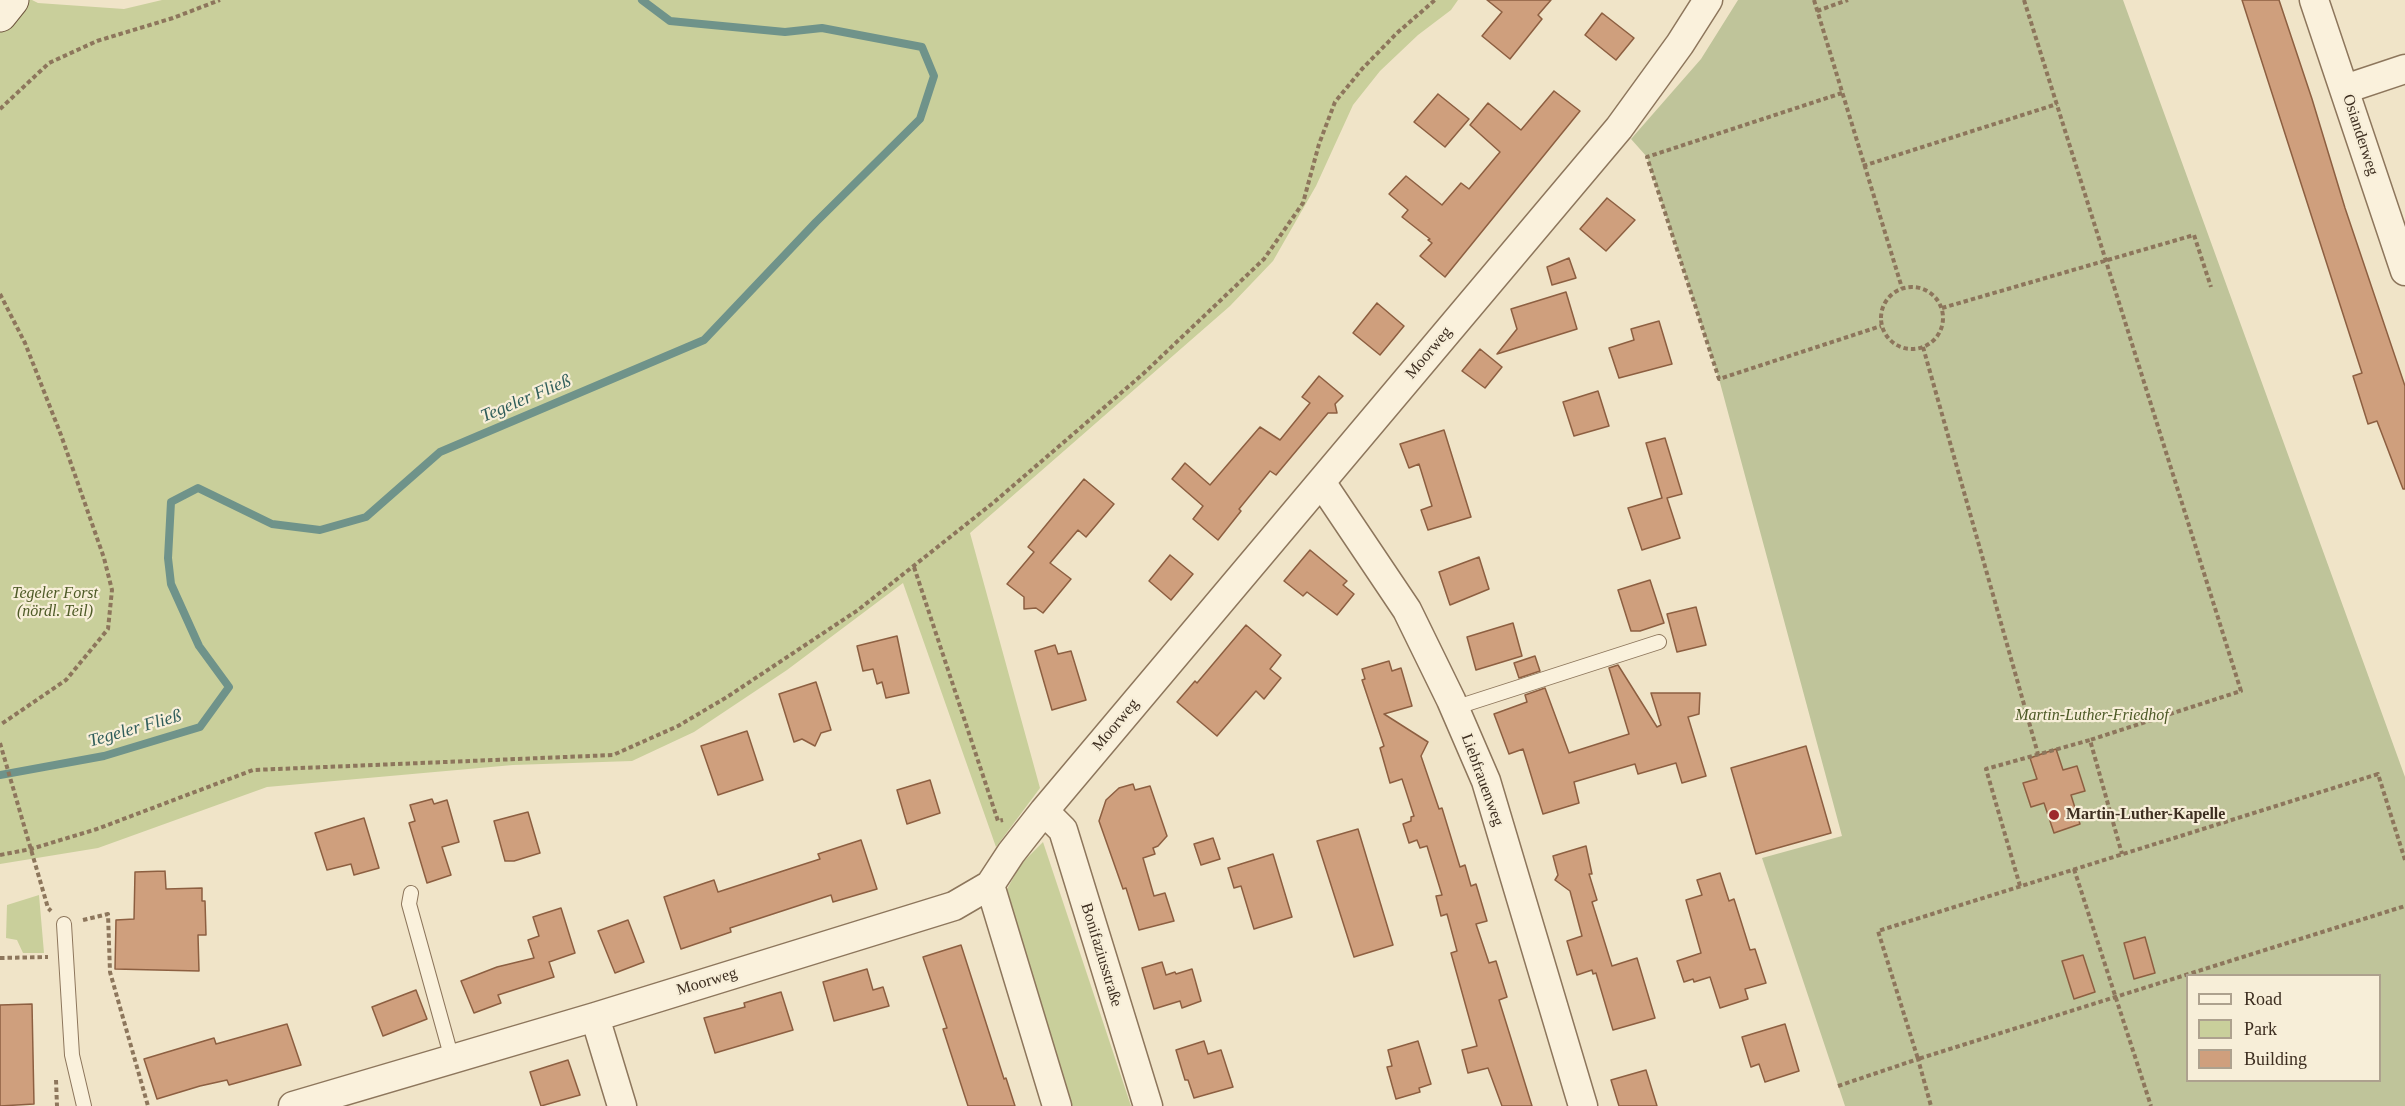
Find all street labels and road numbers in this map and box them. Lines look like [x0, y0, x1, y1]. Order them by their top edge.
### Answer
street label: Osianderweg [2338, 92, 2382, 178]
street label: Moorweg [1402, 323, 1456, 383]
street label: Moorweg [1089, 695, 1143, 755]
street label: Liebfrauenweg [1456, 731, 1508, 829]
street label: Bonifaziusstraße [1076, 901, 1126, 1009]
street label: Moorweg [674, 964, 740, 1000]

